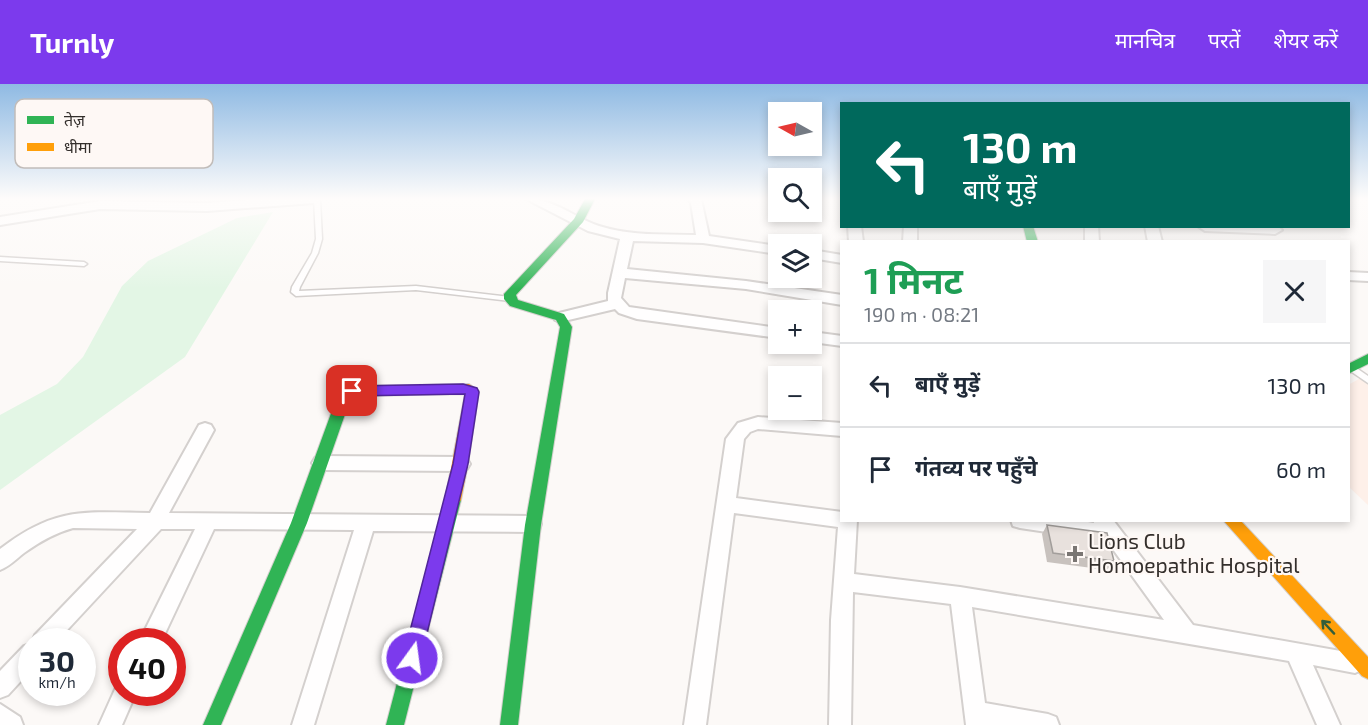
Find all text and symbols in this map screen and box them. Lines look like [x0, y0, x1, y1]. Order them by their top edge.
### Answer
text: Turnly [30, 25, 114, 59]
text: मानचित्र [1115, 27, 1175, 52]
text: परतें [1208, 27, 1241, 52]
text: शेयर करें [1274, 27, 1338, 52]
legend [15, 99, 213, 168]
north arrow [768, 102, 822, 156]
map controls [768, 102, 822, 420]
text: तेज़ [64, 110, 86, 129]
text: 130 m [963, 121, 1078, 171]
icon: left [864, 126, 942, 204]
text: धीमा [64, 137, 93, 156]
button: search [768, 168, 822, 222]
text: बाएँ मुड़ें [963, 172, 1037, 204]
button: layers [768, 234, 822, 288]
text: 1 मिनट [864, 258, 963, 301]
button: close [1263, 260, 1326, 323]
button: + [768, 300, 822, 354]
text: 190 m · 08:21 [864, 302, 979, 326]
pin [326, 365, 377, 416]
button: − [768, 366, 822, 420]
icon: left [864, 369, 897, 402]
text: बाएँ मुड़ें [915, 370, 980, 396]
text: 130 m [1268, 372, 1326, 398]
icon: arrive [335, 374, 368, 407]
icon: arrive [864, 453, 897, 486]
text: गंतव्य पर पहुँचे [915, 454, 1038, 480]
text: 60 m [1276, 456, 1326, 482]
place label: Lions Club Homoepathic Hospital [1088, 528, 1300, 577]
marker: Lions Club Homoepathic Hospital [1066, 545, 1084, 563]
one-way arrow [1321, 619, 1335, 634]
position arrow [380, 626, 444, 690]
speed limit sign: 40 [108, 628, 186, 706]
text: 30 [39, 642, 75, 678]
text: km/h [38, 673, 76, 691]

